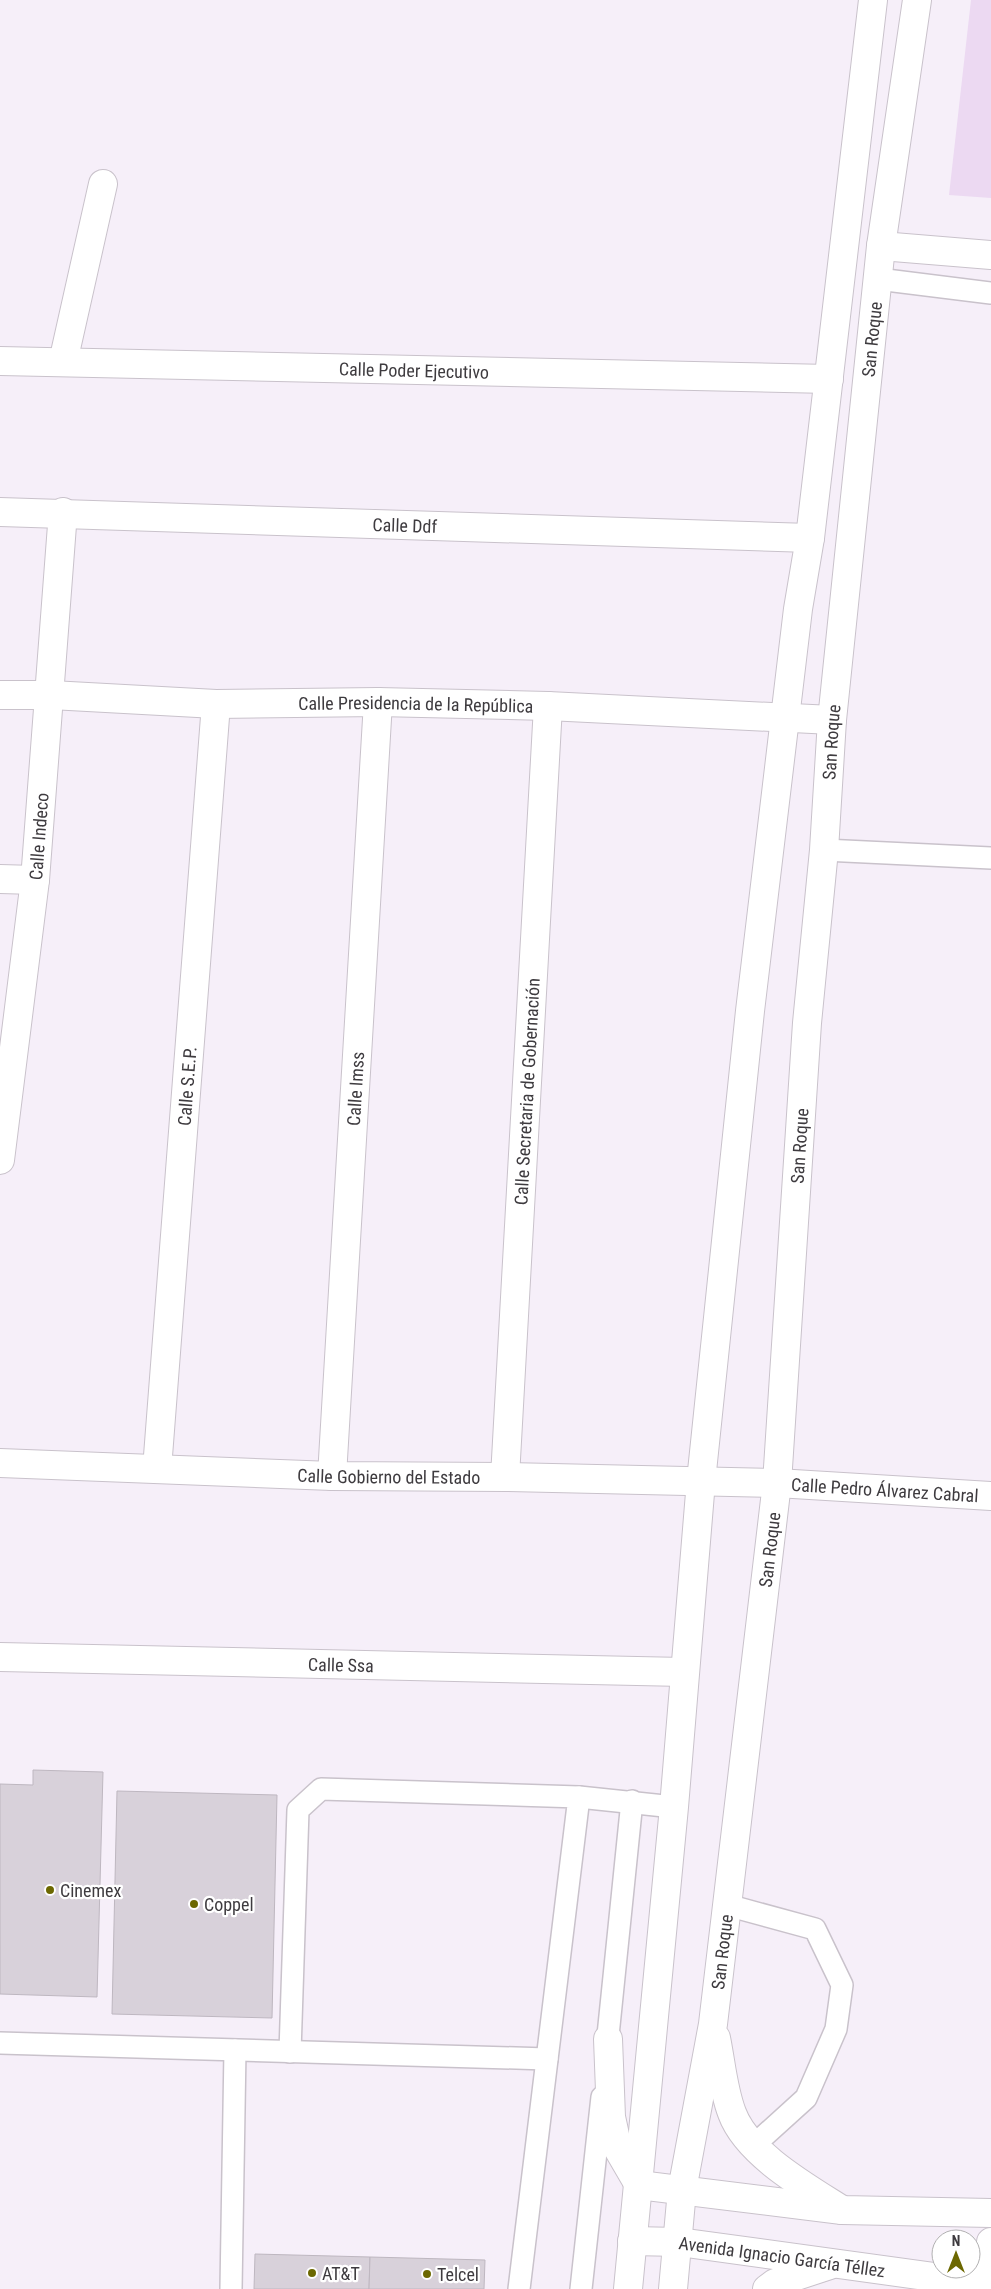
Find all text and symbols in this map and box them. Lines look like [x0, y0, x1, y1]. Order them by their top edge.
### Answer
street label: San Roque [857, 300, 886, 378]
street label: Calle Poder Ejecutivo [339, 358, 489, 382]
street label: Calle Ddf [372, 513, 438, 537]
street label: Calle Presidencia de la República [298, 691, 534, 716]
street label: San Roque [818, 703, 844, 780]
street label: Calle Indeco [25, 792, 52, 881]
street label: Calle Secretaria de Gobernación [510, 977, 543, 1206]
street label: Calle S.E.P. [173, 1046, 200, 1127]
street label: Calle Imss [342, 1051, 368, 1126]
street label: San Roque [786, 1107, 812, 1184]
street label: Calle Gobierno del Estado [297, 1464, 480, 1487]
street label: Calle Pedro Álvarez Cabral [791, 1473, 979, 1506]
street label: San Roque [754, 1511, 784, 1588]
street label: Calle Ssa [308, 1653, 374, 1676]
place label: Cinemex [60, 1880, 121, 1901]
marker: Cinemex [44, 1884, 56, 1896]
place label: Coppel [204, 1894, 254, 1915]
marker: Coppel [188, 1898, 200, 1910]
street label: San Roque [707, 1913, 736, 1991]
north arrow [931, 2229, 981, 2279]
street label: Avenida Ignacio García Téllez [678, 2232, 887, 2281]
text: N [952, 2233, 960, 2249]
place label: AT&T [322, 2263, 360, 2284]
place label: Telcel [437, 2264, 479, 2285]
marker: AT&T [306, 2267, 318, 2279]
marker: Telcel [421, 2268, 433, 2280]

